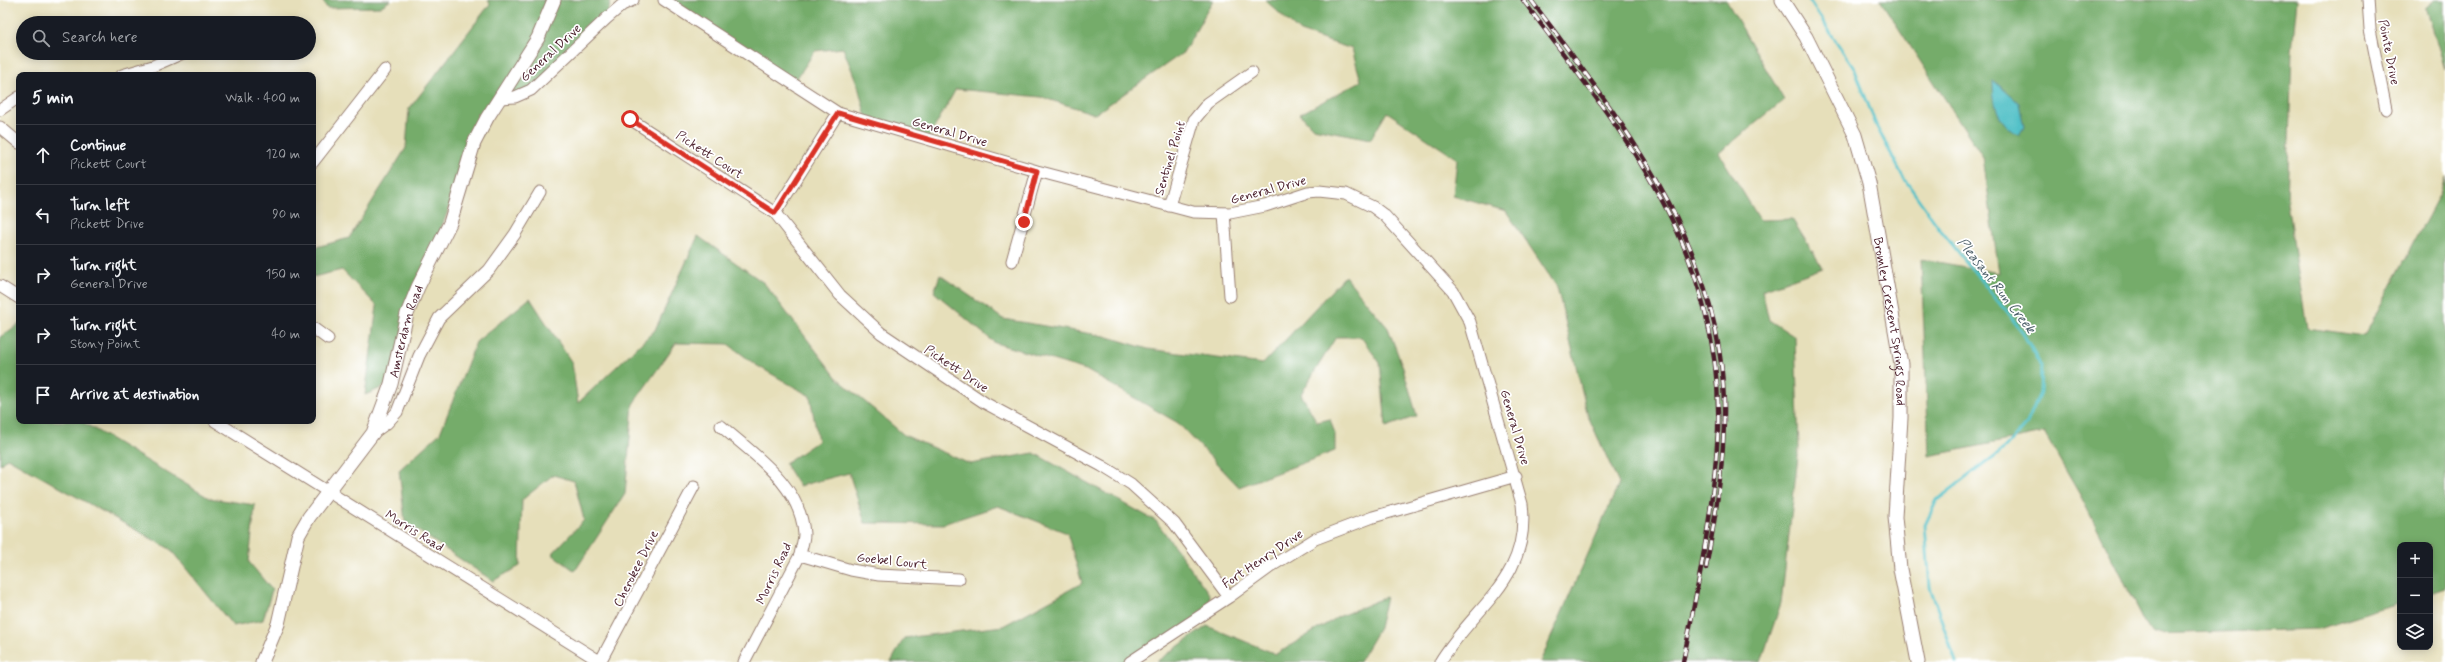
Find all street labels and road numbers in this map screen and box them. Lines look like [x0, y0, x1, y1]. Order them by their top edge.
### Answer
street label: Pointe Drive [2374, 18, 2403, 86]
street label: General Drive [517, 20, 585, 86]
street label: General Drive [910, 114, 989, 151]
street label: Sentinel Point [1151, 119, 1190, 198]
street label: Pickett Court [672, 127, 746, 183]
street label: General Drive [1229, 172, 1308, 209]
street label: Bromley Crescent Springs Road [1869, 236, 1908, 406]
street label: Amsterdam Road [386, 283, 428, 380]
street label: Pickett Drive [921, 342, 992, 397]
street label: General Drive [1496, 388, 1533, 467]
street label: Morris Road [382, 506, 447, 556]
street label: Fort Henry Drive [1219, 526, 1307, 593]
street label: Cherokee Drive [610, 527, 663, 610]
street label: Morris Road [753, 540, 796, 607]
street label: Goebel Court [856, 549, 928, 574]

